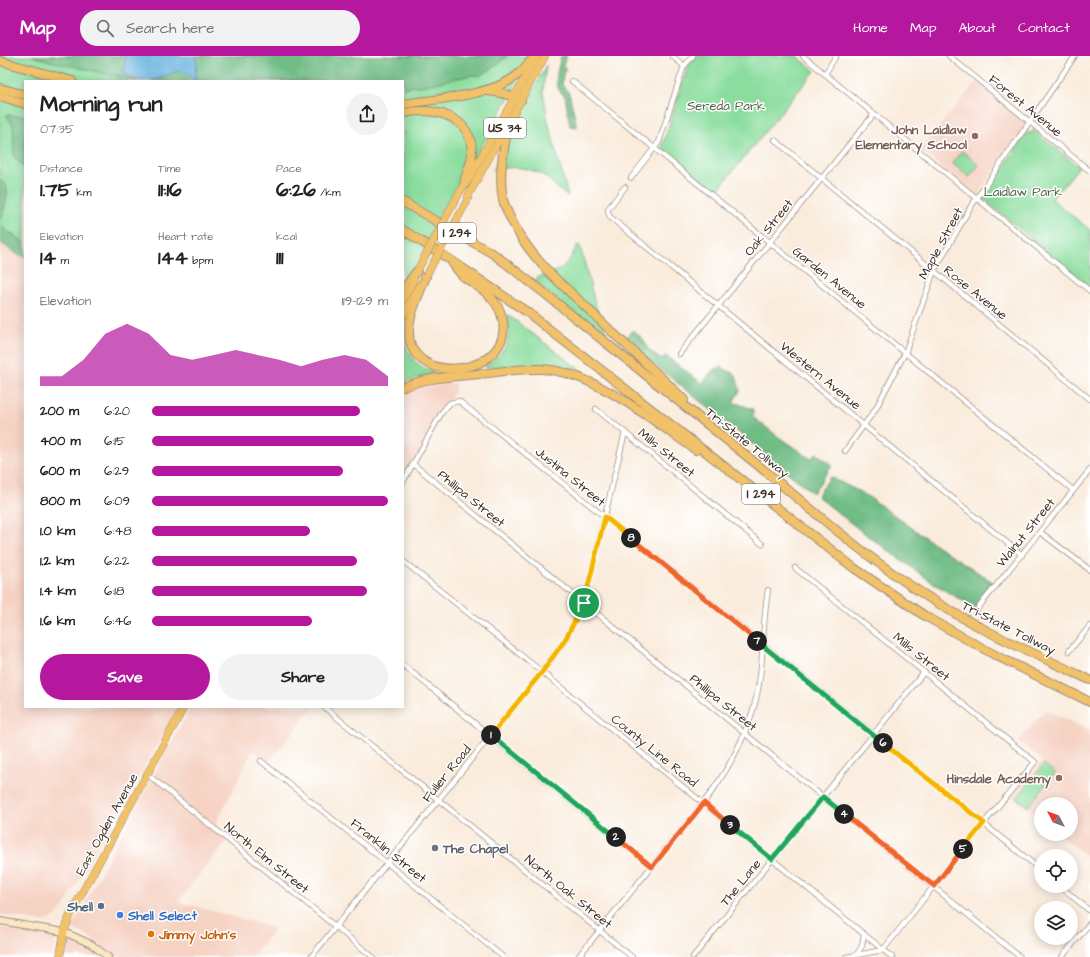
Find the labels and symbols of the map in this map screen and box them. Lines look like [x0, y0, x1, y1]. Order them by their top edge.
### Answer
street label: Forest Avenue [985, 71, 1066, 141]
park label: Sereda Park [687, 97, 765, 115]
road number: US 34 [484, 118, 526, 138]
place label: John Laidlaw Elementary School [856, 121, 967, 155]
marker: John Laidlaw Elementary School [970, 131, 980, 141]
park label: Laidlaw Park [984, 183, 1062, 201]
street label: Oak Street [740, 195, 798, 260]
street label: Maple Street [914, 204, 968, 283]
road number: I 294 [438, 223, 476, 243]
street label: Garden Avenue [789, 242, 870, 313]
street label: Rose Avenue [940, 261, 1011, 324]
street label: Western Avenue [776, 338, 865, 414]
street label: Tri-State Tollway [701, 403, 793, 483]
street label: Mills Street [634, 424, 699, 482]
street label: Justina Street [531, 443, 610, 511]
street label: Phillipa Street [434, 466, 509, 532]
road number: I 294 [742, 484, 780, 504]
street label: Walnut Street [992, 494, 1060, 571]
pin: 8 [621, 528, 641, 548]
pin [567, 586, 601, 620]
street label: Tri-State Tollway [958, 597, 1058, 660]
street label: Mills Street [889, 628, 954, 686]
pin: 7 [747, 631, 767, 651]
street label: Phillipa Street [686, 670, 761, 736]
street label: County Line Road [607, 710, 702, 792]
pin: 1 [481, 725, 501, 745]
pin: 6 [873, 733, 893, 753]
street label: Fuller Road [418, 741, 476, 806]
street label: East Ogden Avenue [71, 770, 143, 879]
place label: Hinsdale Academy [946, 770, 1052, 789]
marker: Hinsdale Academy [1054, 773, 1064, 783]
north arrow [1034, 797, 1078, 841]
pin: 4 [834, 804, 854, 824]
street label: Franklin Street [347, 814, 431, 888]
pin: 3 [720, 815, 740, 835]
street label: North Elm Street [220, 818, 313, 898]
pin: 2 [606, 827, 626, 847]
pin: 5 [953, 839, 973, 859]
place label: The Chapel [442, 840, 508, 859]
marker: The Chapel [430, 843, 440, 853]
street label: North Oak Street [521, 851, 617, 933]
street label: The Lane [716, 855, 765, 910]
place label: Shell [66, 898, 93, 916]
marker: Shell [96, 901, 106, 911]
place label: Shell Select [127, 907, 198, 925]
marker: Shell Select [115, 910, 125, 920]
place label: Jimmy John's [158, 926, 237, 945]
marker: Jimmy John's [146, 929, 156, 939]

